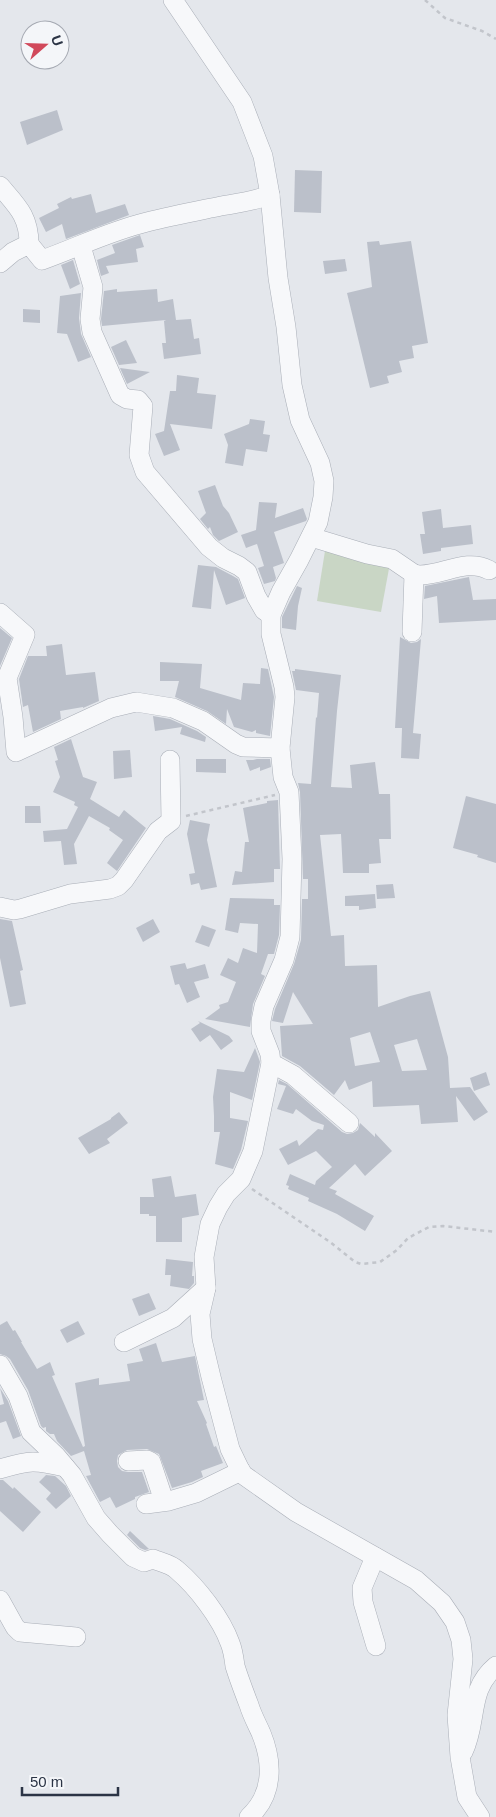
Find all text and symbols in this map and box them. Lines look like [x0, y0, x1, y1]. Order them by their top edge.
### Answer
north arrow [20, 20, 70, 70]
text: U [48, 33, 66, 48]
scale bar [22, 1764, 119, 1796]
text: 50 m [30, 1773, 63, 1790]

